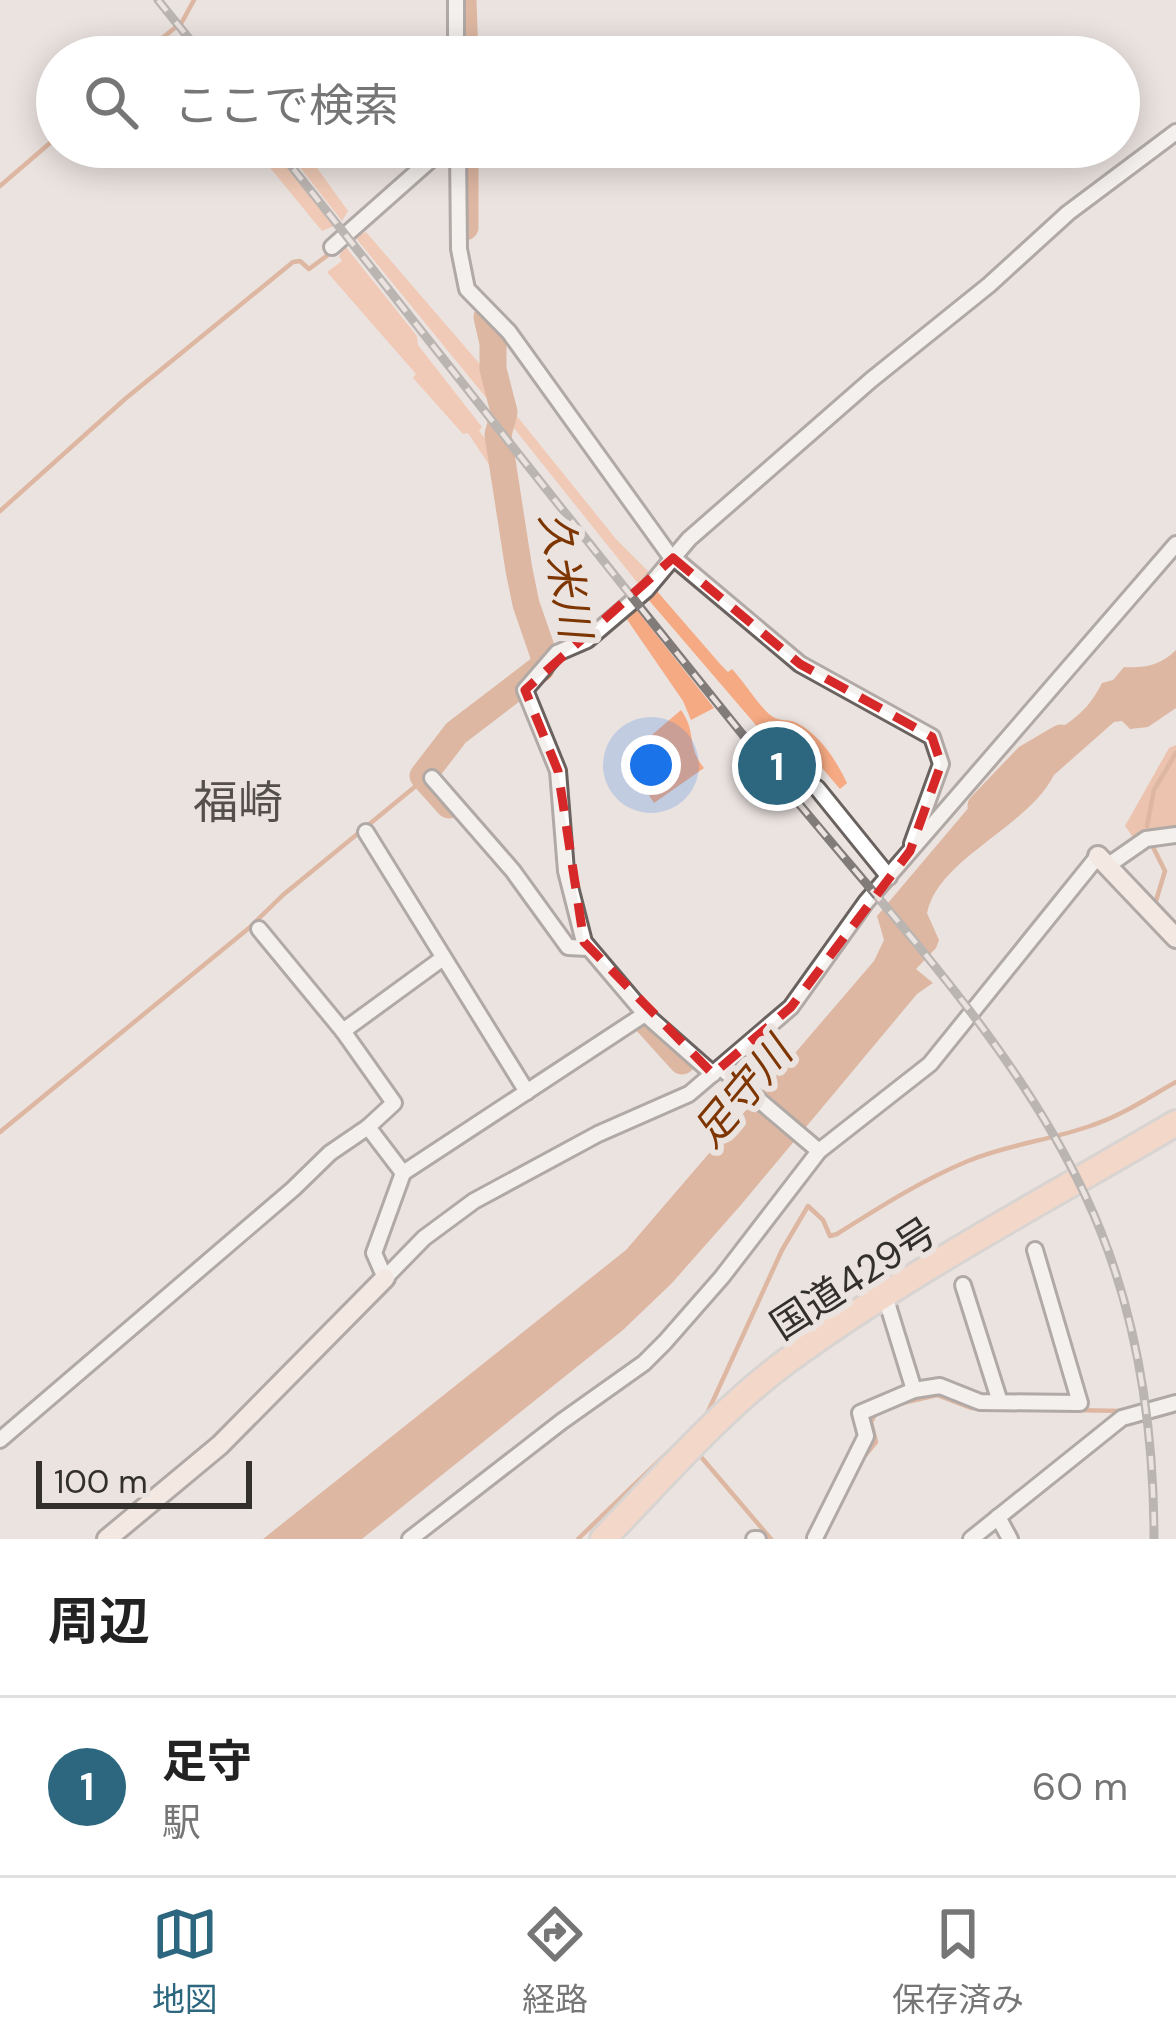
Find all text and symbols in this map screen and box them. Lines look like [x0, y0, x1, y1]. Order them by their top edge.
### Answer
search box [36, 36, 1140, 168]
icon: search [78, 69, 144, 135]
text: ここで検索 [174, 76, 399, 135]
water label: 久米川 [527, 508, 604, 646]
pin: 1 [738, 721, 816, 811]
your location [621, 735, 681, 795]
district label: 福崎 [193, 773, 283, 832]
water label: 足守川 [681, 1023, 807, 1158]
street label: 国道429号 [761, 1206, 946, 1351]
scale bar [36, 1455, 252, 1508]
text: 100 m [54, 1460, 148, 1503]
text: 周辺 [48, 1588, 150, 1655]
text: 足守 [162, 1732, 252, 1791]
text: 1 [80, 1761, 94, 1812]
text: 60 m [1032, 1761, 1128, 1812]
text: 駅 [162, 1797, 201, 1848]
tab: 地図 [152, 1901, 218, 2021]
tab: 経路 [522, 1901, 588, 2021]
tab: 保存済み [892, 1901, 1024, 2021]

